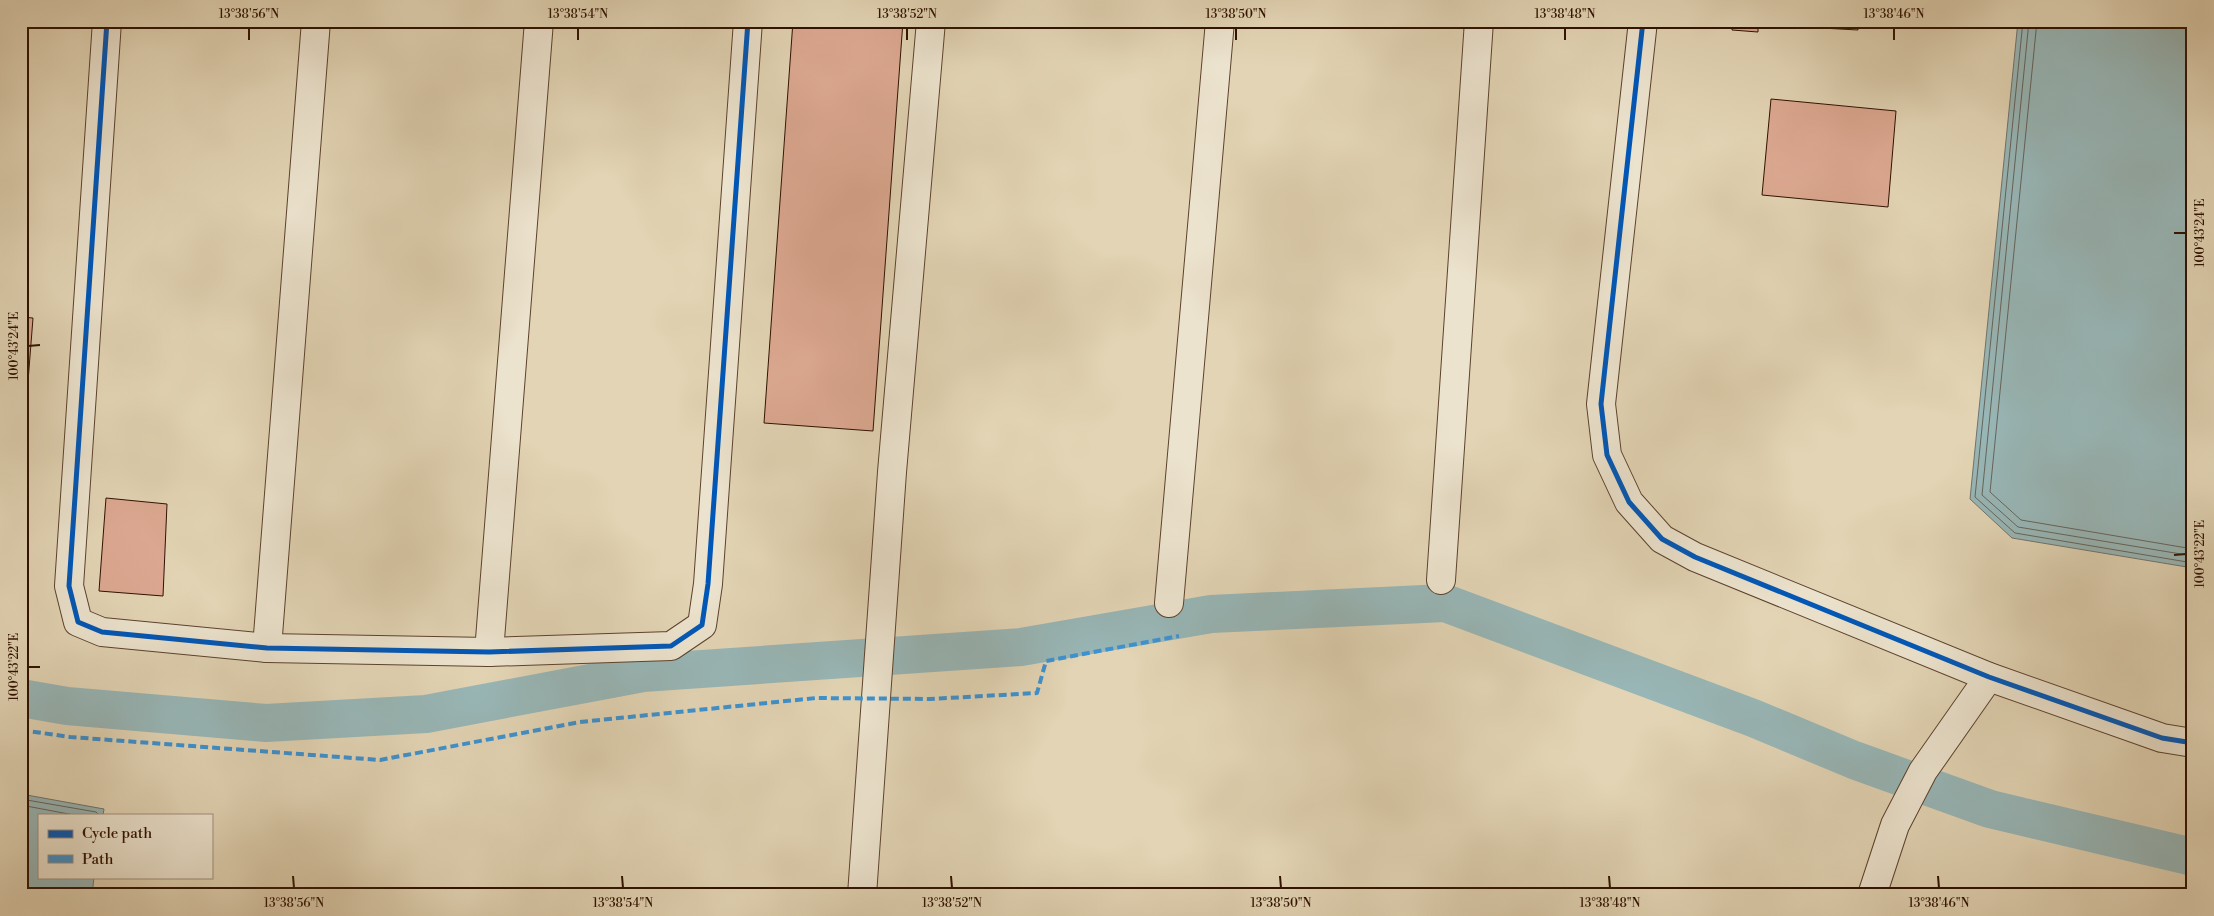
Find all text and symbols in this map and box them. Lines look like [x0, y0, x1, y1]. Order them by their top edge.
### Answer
text: 13°38'56"N [219, 7, 279, 22]
text: 13°38'54"N [548, 7, 608, 22]
text: 13°38'52"N [877, 7, 937, 22]
text: 13°38'50"N [1205, 7, 1267, 22]
text: 13°38'48"N [1535, 7, 1596, 22]
text: 13°38'46"N [1864, 7, 1925, 22]
text: 100°43'24"E [2193, 199, 2208, 267]
text: 100°43'24"E [7, 312, 22, 380]
text: 100°43'22"E [2193, 520, 2208, 588]
text: 100°43'22"E [7, 633, 22, 701]
legend [38, 814, 212, 878]
text: Cycle path [82, 824, 152, 843]
text: Path [82, 850, 114, 869]
text: 13°38'56"N [264, 896, 324, 911]
text: 13°38'54"N [593, 896, 653, 911]
text: 13°38'52"N [922, 896, 982, 911]
text: 13°38'50"N [1250, 896, 1312, 911]
text: 13°38'48"N [1580, 896, 1641, 911]
text: 13°38'46"N [1909, 896, 1970, 911]

